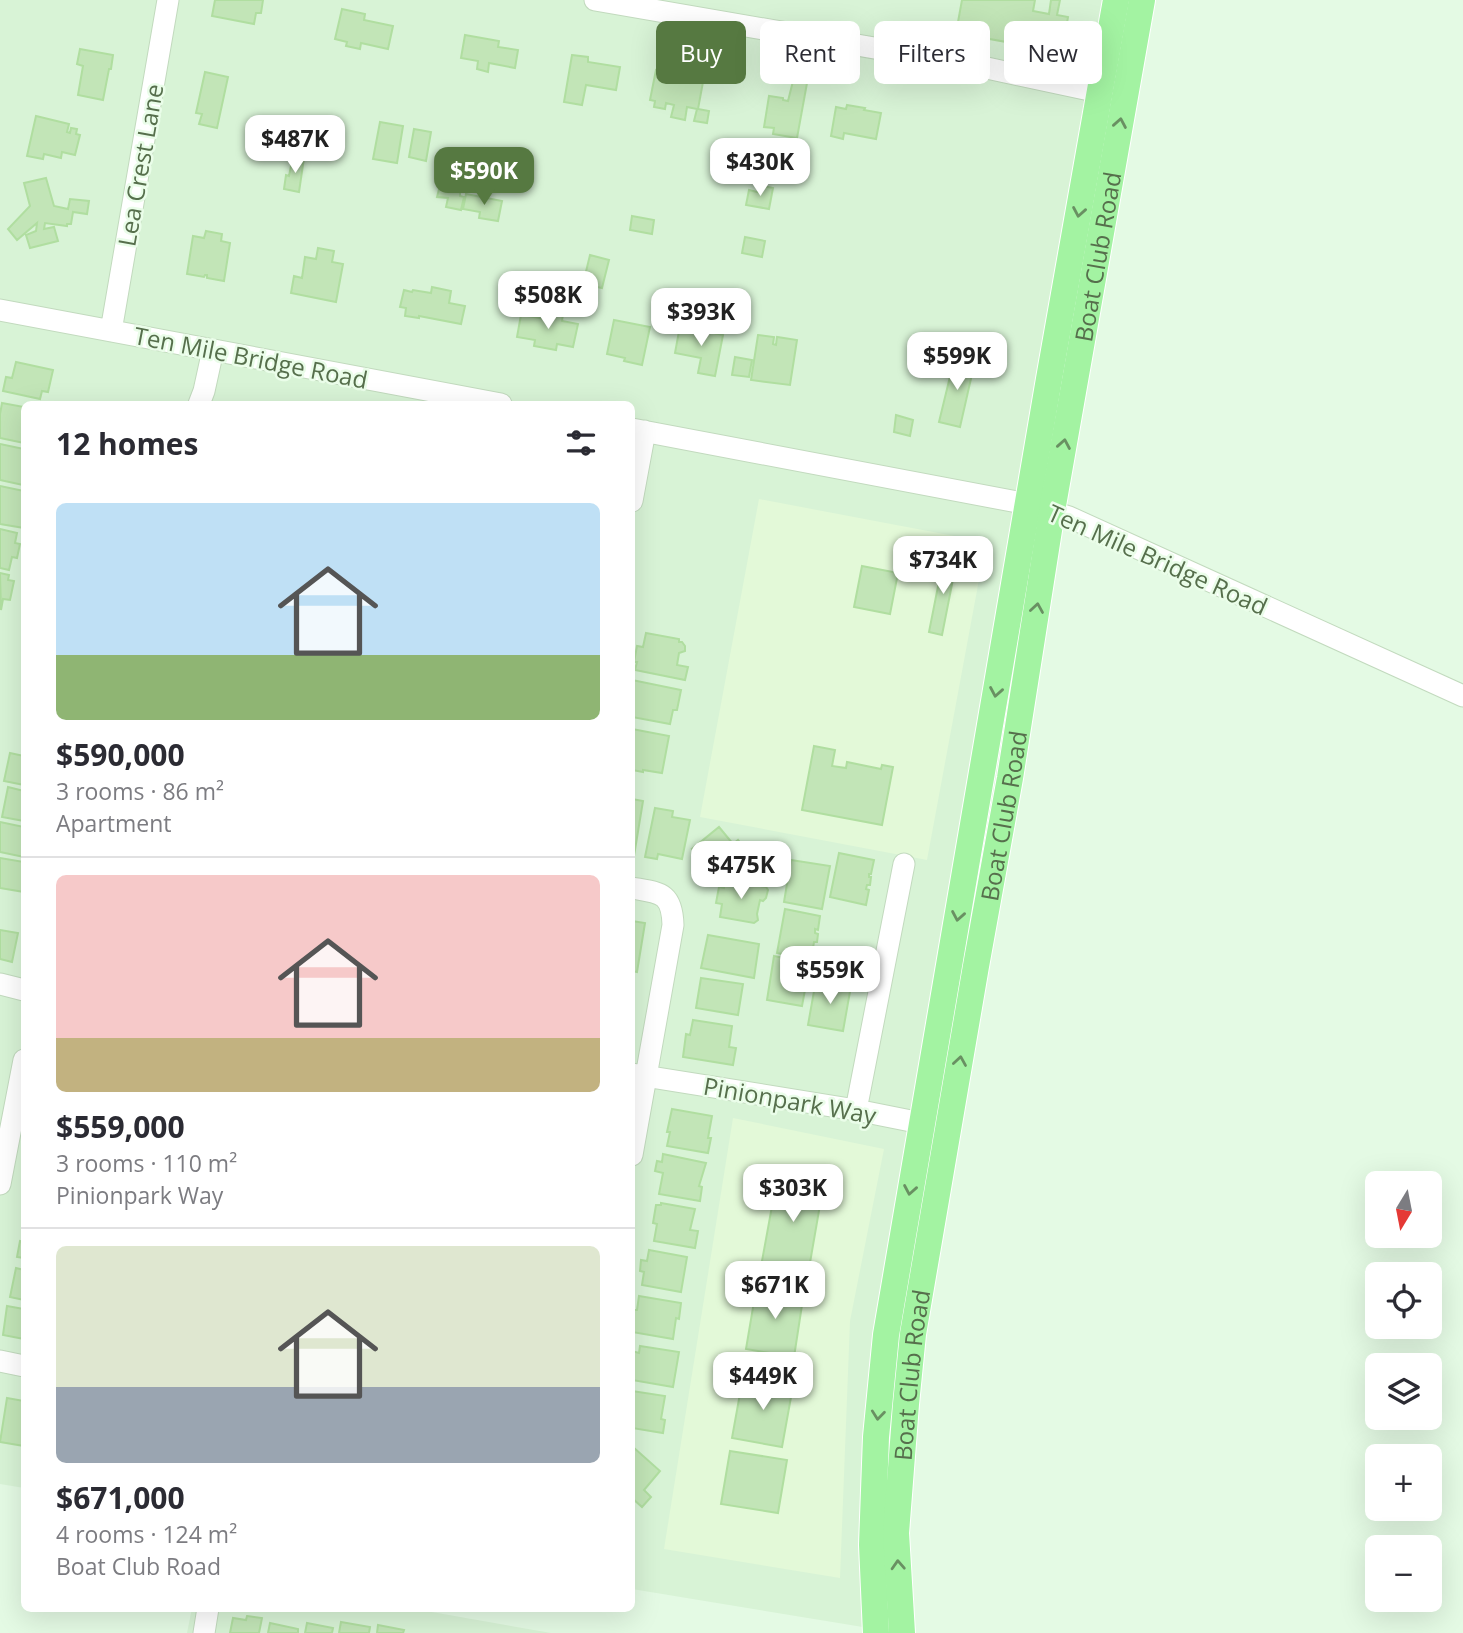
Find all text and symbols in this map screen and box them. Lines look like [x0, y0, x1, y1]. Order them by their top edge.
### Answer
chip: Buy [656, 21, 746, 84]
chip: Rent [760, 21, 860, 84]
chip: Filters [874, 21, 990, 84]
chip: New [1004, 21, 1102, 84]
street label: Lea Crest Lane [109, 81, 171, 249]
pin: $487K [246, 116, 344, 175]
one-way arrow [1112, 117, 1127, 129]
text: $487K [261, 122, 329, 154]
pin: $430K [711, 138, 809, 198]
text: $430K [726, 145, 794, 177]
pin: $590K [435, 148, 533, 207]
text: $590K [450, 154, 518, 186]
street label: Boat Club Road [1066, 169, 1128, 344]
one-way arrow [1072, 206, 1087, 218]
pin: $508K [499, 272, 597, 331]
text: $508K [514, 278, 582, 310]
pin: $393K [652, 288, 750, 348]
text: $393K [667, 295, 735, 327]
street label: Ten Mile Bridge Road [131, 318, 371, 396]
pin: $599K [908, 332, 1006, 392]
text: $599K [923, 339, 991, 371]
text: 12 homes [56, 423, 199, 464]
icon: filters [562, 424, 600, 462]
one-way arrow [1056, 438, 1071, 450]
street label: Ten Mile Bridge Road [1043, 496, 1273, 622]
pin: $734K [894, 536, 992, 596]
text: $734K [909, 543, 977, 575]
icon: home [265, 548, 391, 674]
one-way arrow [1029, 603, 1044, 614]
one-way arrow [989, 686, 1004, 698]
street label: Boat Club Road [972, 728, 1034, 903]
text: $590,000 [56, 734, 185, 775]
text: 3 rooms · 86 m² [56, 775, 224, 807]
text: Apartment [56, 807, 172, 839]
pin: $475K [692, 842, 790, 901]
text: $475K [707, 848, 775, 880]
one-way arrow [951, 910, 966, 922]
icon: home [265, 920, 391, 1046]
pin: $559K [781, 946, 879, 1006]
text: $559K [796, 953, 864, 985]
one-way arrow [952, 1055, 967, 1067]
street label: Pinionpark Way [701, 1069, 880, 1132]
text: $559,000 [56, 1106, 185, 1147]
text: 3 rooms · 110 m² [56, 1147, 237, 1179]
pin: $303K [744, 1164, 842, 1224]
text: $303K [759, 1171, 827, 1203]
north arrow [1365, 1171, 1442, 1248]
map controls [1365, 1171, 1442, 1612]
text: Pinionpark Way [56, 1179, 223, 1211]
one-way arrow [903, 1184, 918, 1196]
pin: $671K [726, 1262, 824, 1321]
button: locate [1365, 1262, 1442, 1339]
text: $671K [741, 1268, 809, 1300]
street label: Boat Club Road [885, 1287, 937, 1462]
icon: home [265, 1291, 391, 1417]
pin: $449K [714, 1352, 812, 1412]
button: layers [1365, 1353, 1442, 1430]
text: $449K [729, 1359, 797, 1391]
one-way arrow [871, 1410, 886, 1421]
button: + [1365, 1444, 1442, 1521]
text: $671,000 [56, 1477, 185, 1518]
text: 4 rooms · 124 m² [56, 1518, 237, 1550]
button: − [1365, 1535, 1442, 1612]
text: Boat Club Road [56, 1550, 221, 1582]
one-way arrow [890, 1559, 905, 1570]

